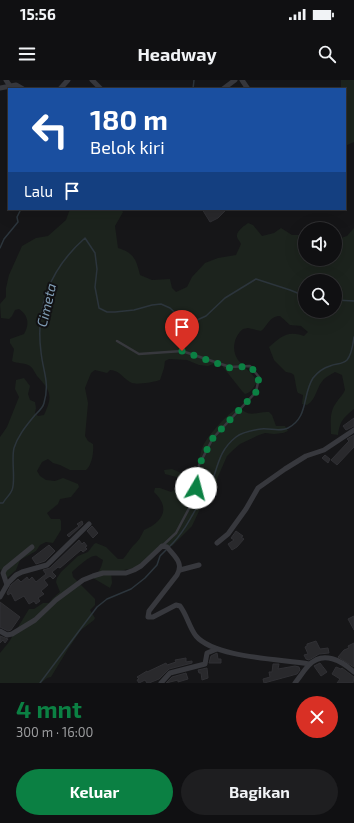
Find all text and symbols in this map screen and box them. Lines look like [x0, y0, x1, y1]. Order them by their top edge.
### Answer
text: 15:56 [20, 5, 56, 23]
icon: menu [16, 43, 38, 65]
text: Headway [137, 43, 217, 65]
icon: search [316, 43, 338, 65]
text: 180 m [90, 102, 168, 136]
icon: left [24, 104, 76, 156]
text: Belok kiri [90, 136, 165, 158]
icon: arrive [61, 180, 83, 202]
text: Lalu [24, 182, 53, 200]
map controls [298, 222, 342, 318]
button: sound [298, 222, 342, 266]
button: search [298, 274, 342, 318]
water label: Cimeta [33, 281, 59, 329]
pin [165, 310, 199, 351]
icon: arrive [171, 316, 193, 338]
position arrow [175, 467, 217, 509]
text: 4 mnt [16, 694, 82, 723]
button: close [296, 696, 338, 738]
text: 300 m · 16:00 [16, 724, 93, 740]
button: Keluar [16, 769, 173, 815]
button: Bagikan [181, 769, 338, 815]

